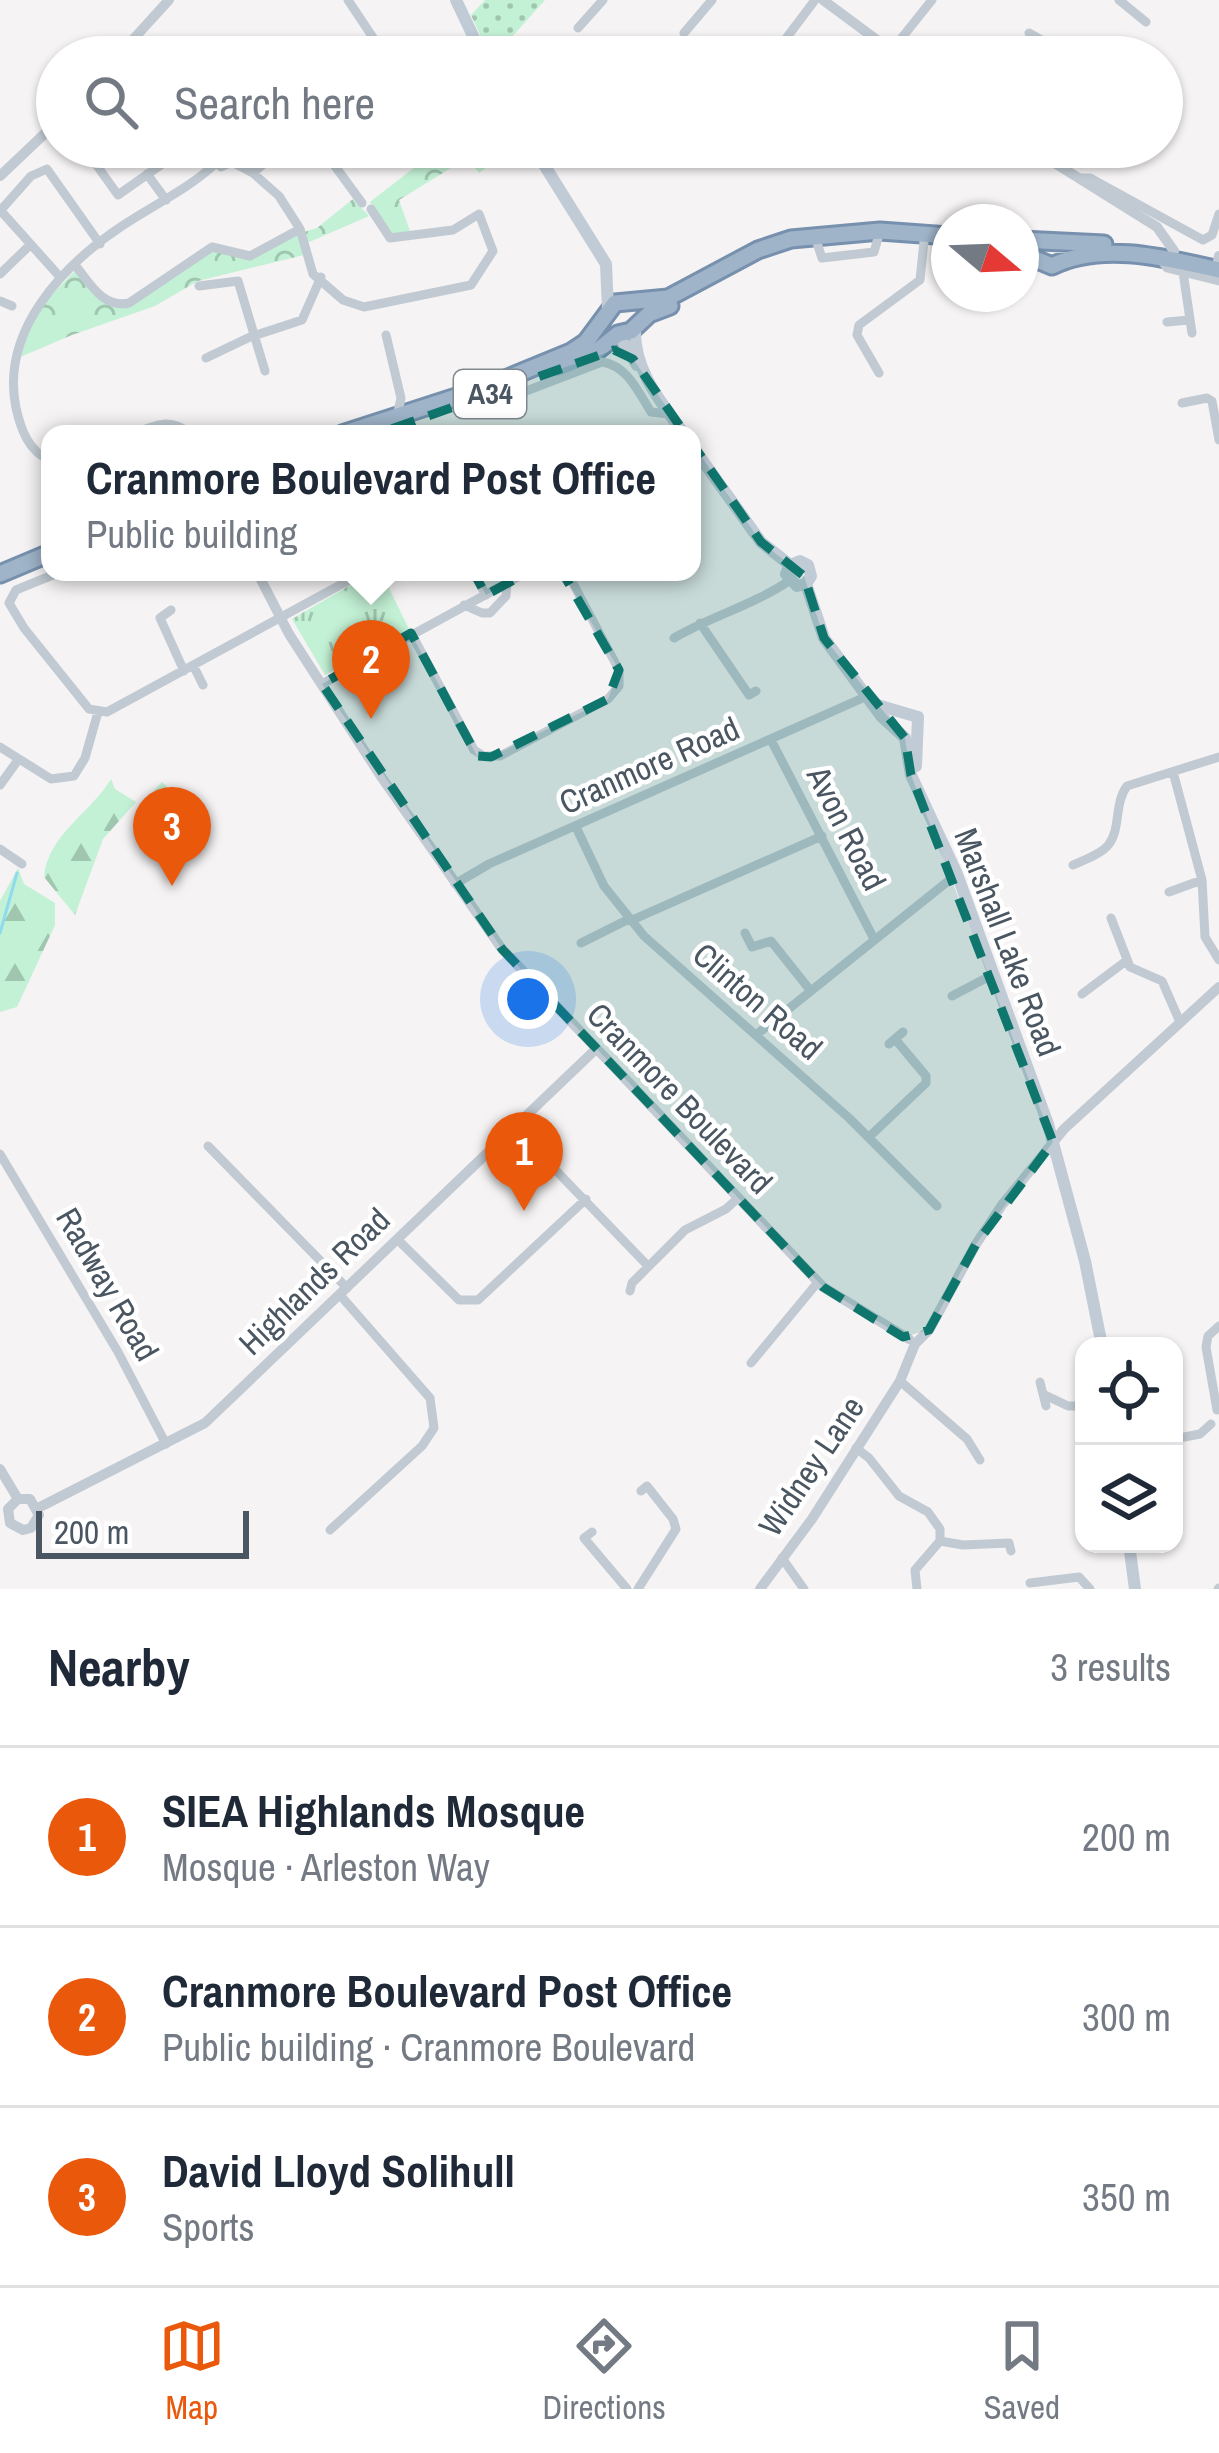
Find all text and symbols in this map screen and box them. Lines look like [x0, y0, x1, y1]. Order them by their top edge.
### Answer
search box [36, 36, 1183, 168]
icon: search [78, 69, 144, 135]
text: Search here [174, 72, 375, 133]
north arrow [931, 204, 1039, 312]
road number: A34 [454, 370, 526, 418]
popup [41, 425, 701, 581]
text: Cranmore Boulevard Post Office [86, 447, 656, 508]
text: Public building [86, 508, 298, 560]
pin: 2 [332, 620, 410, 719]
street label: Cranmore Road [552, 706, 746, 824]
street label: Avon Road [797, 758, 897, 897]
pin: 3 [133, 787, 211, 886]
street label: Marshall Lake Road [944, 822, 1072, 1062]
street label: Clinton Road [684, 933, 832, 1069]
your location [498, 969, 558, 1029]
street label: Cranmore Boulevard [577, 993, 783, 1203]
pin: 1 [485, 1112, 563, 1211]
street label: Highlands Road [229, 1198, 399, 1364]
street label: Radway Road [46, 1199, 170, 1369]
map controls [1075, 1337, 1183, 1553]
button: locate [1075, 1337, 1183, 1445]
street label: Widney Lane [748, 1388, 874, 1544]
button: layers [1075, 1445, 1183, 1553]
scale bar [36, 1505, 249, 1558]
text: 200 m [54, 1510, 129, 1554]
text: Nearby [48, 1633, 190, 1702]
text: 3 results [1050, 1641, 1171, 1693]
text: SIEA Highlands Mosque [162, 1780, 585, 1841]
text: 1 [78, 1811, 96, 1863]
text: 200 m [1082, 1811, 1171, 1863]
text: Mosque · Arleston Way [162, 1841, 490, 1893]
text: Cranmore Boulevard Post Office [162, 1960, 732, 2021]
text: 2 [78, 1991, 96, 2043]
text: 300 m [1082, 1991, 1171, 2043]
text: Public building · Cranmore Boulevard [162, 2021, 695, 2073]
text: David Lloyd Solihull [162, 2140, 515, 2201]
text: 3 [78, 2171, 96, 2223]
text: 350 m [1082, 2171, 1171, 2223]
text: Sports [162, 2201, 254, 2253]
tab: Map [159, 2313, 225, 2429]
tab: Directions [542, 2313, 666, 2429]
tab: Saved [983, 2313, 1060, 2429]

